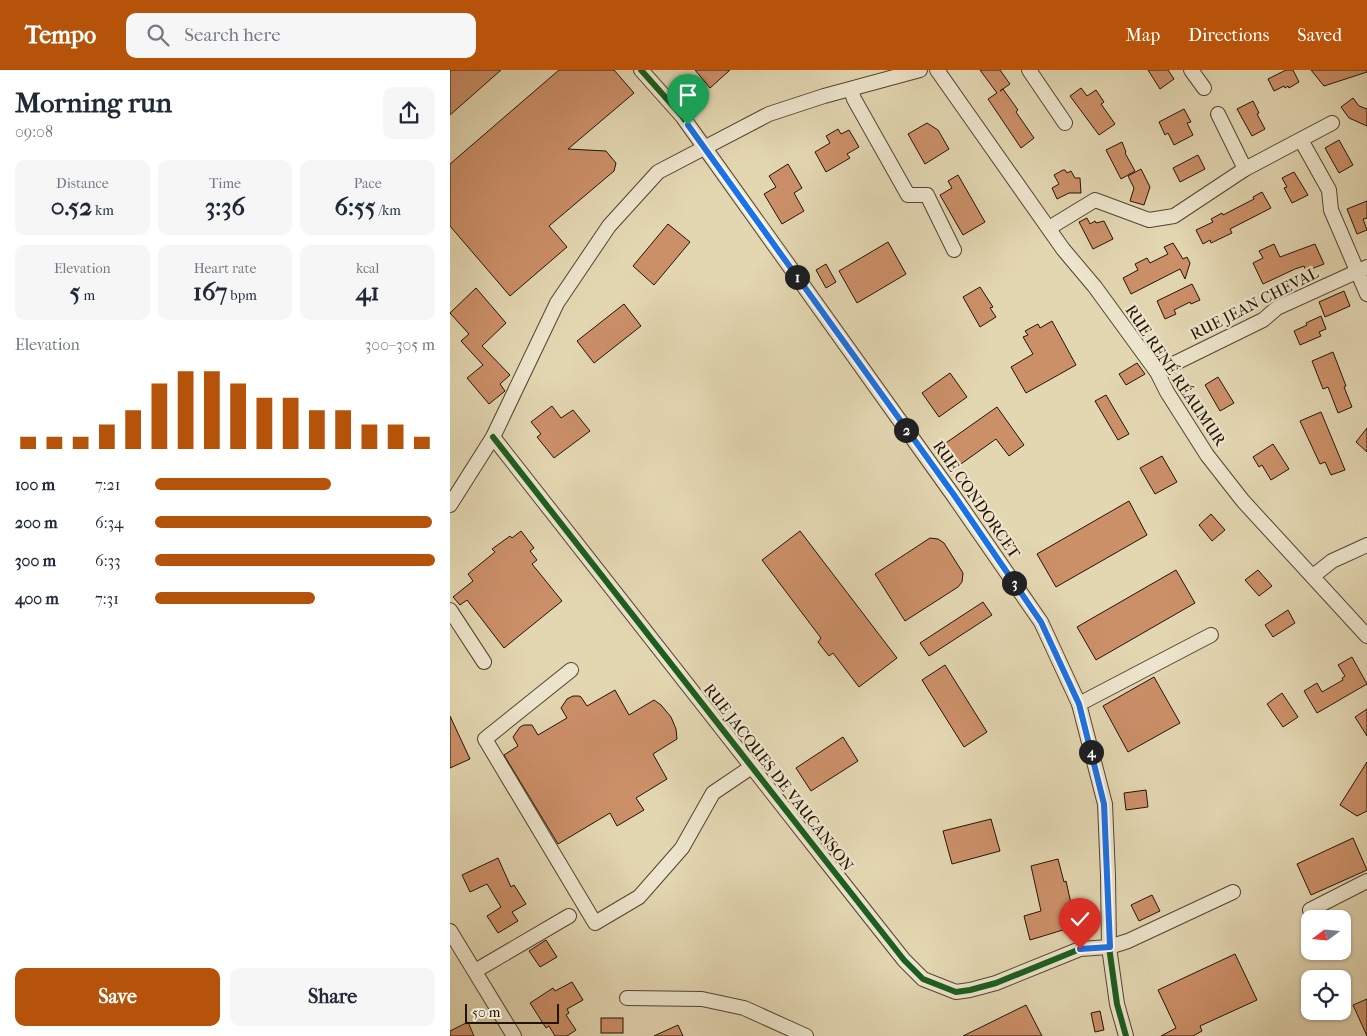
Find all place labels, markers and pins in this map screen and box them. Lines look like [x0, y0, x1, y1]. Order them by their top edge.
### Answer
pin [667, 74, 709, 125]
pin: 1 [784, 264, 810, 290]
pin: 2 [894, 418, 918, 442]
pin: 3 [1002, 570, 1026, 596]
pin: 4 [1078, 740, 1104, 764]
pin [1059, 898, 1101, 949]

